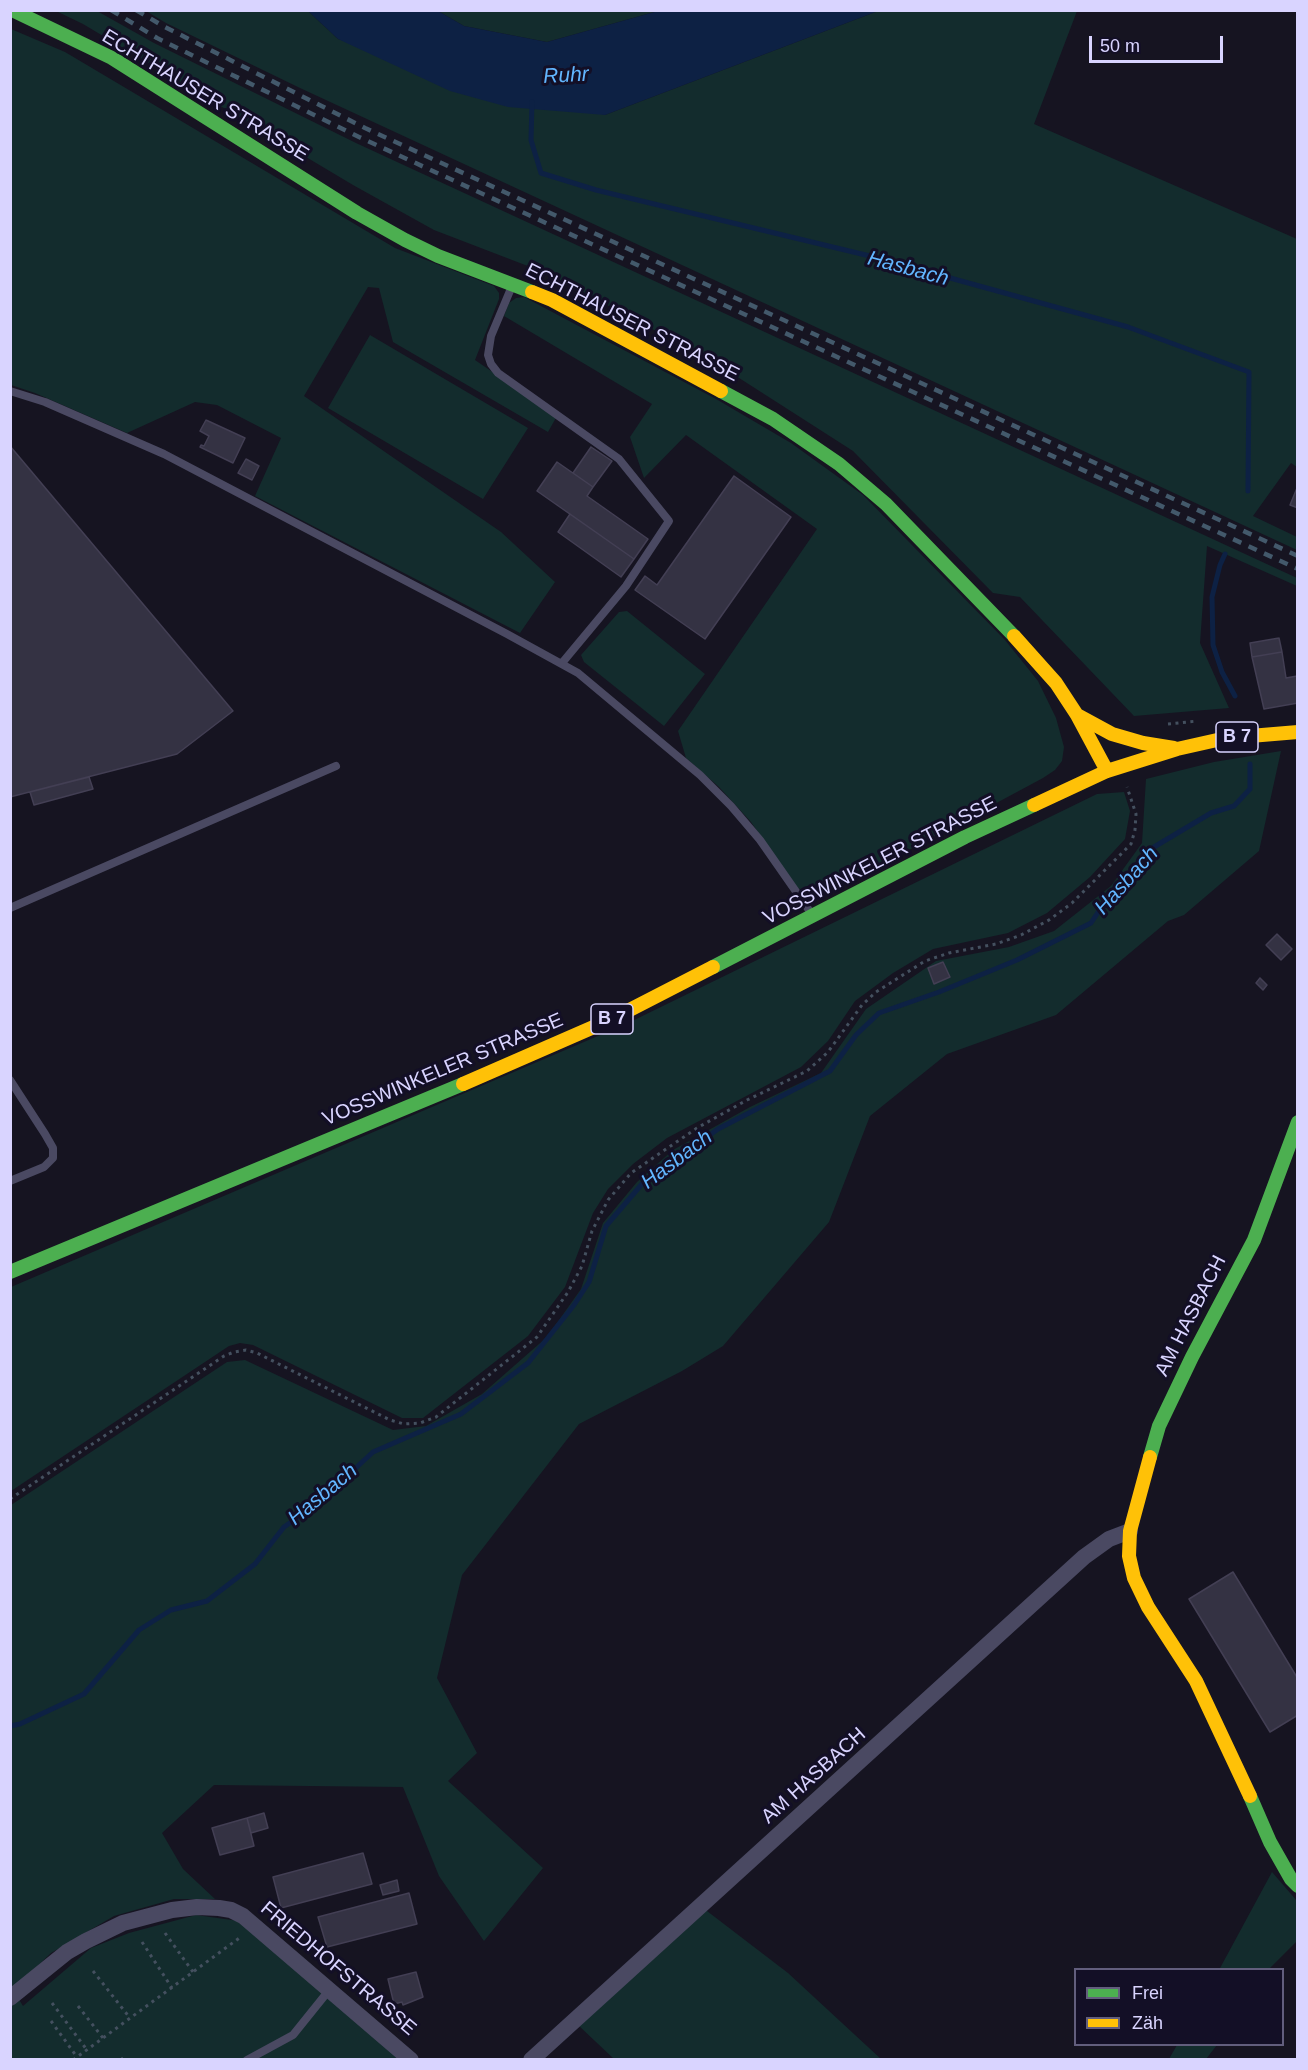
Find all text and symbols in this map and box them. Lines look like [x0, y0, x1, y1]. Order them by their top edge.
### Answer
scale bar [1092, 24, 1226, 62]
street label: ECHTHAUSER STRASSE [97, 25, 313, 167]
text: 50 m [1100, 36, 1140, 56]
water label: Ruhr [543, 62, 589, 90]
water label: Hasbach [865, 246, 951, 292]
street label: ECHTHAUSER STRASSE [521, 259, 743, 387]
road number: B 7 [1216, 722, 1258, 752]
street label: VOSSWINKELER STRASSE [759, 792, 1001, 930]
water label: Hasbach [1090, 842, 1164, 920]
road number: B 7 [591, 1004, 633, 1034]
street label: VOSSWINKELER STRASSE [319, 1008, 567, 1132]
water label: Hasbach [636, 1125, 718, 1195]
street label: AM HASBACH [1150, 1252, 1232, 1380]
water label: Hasbach [283, 1459, 363, 1531]
street label: AM HASBACH [757, 1723, 871, 1829]
street label: FRIEDHOFSTRASSE [255, 1897, 421, 2041]
legend [1074, 1968, 1284, 2046]
text: Frei [1132, 1983, 1163, 2003]
text: Zäh [1132, 2013, 1163, 2033]

